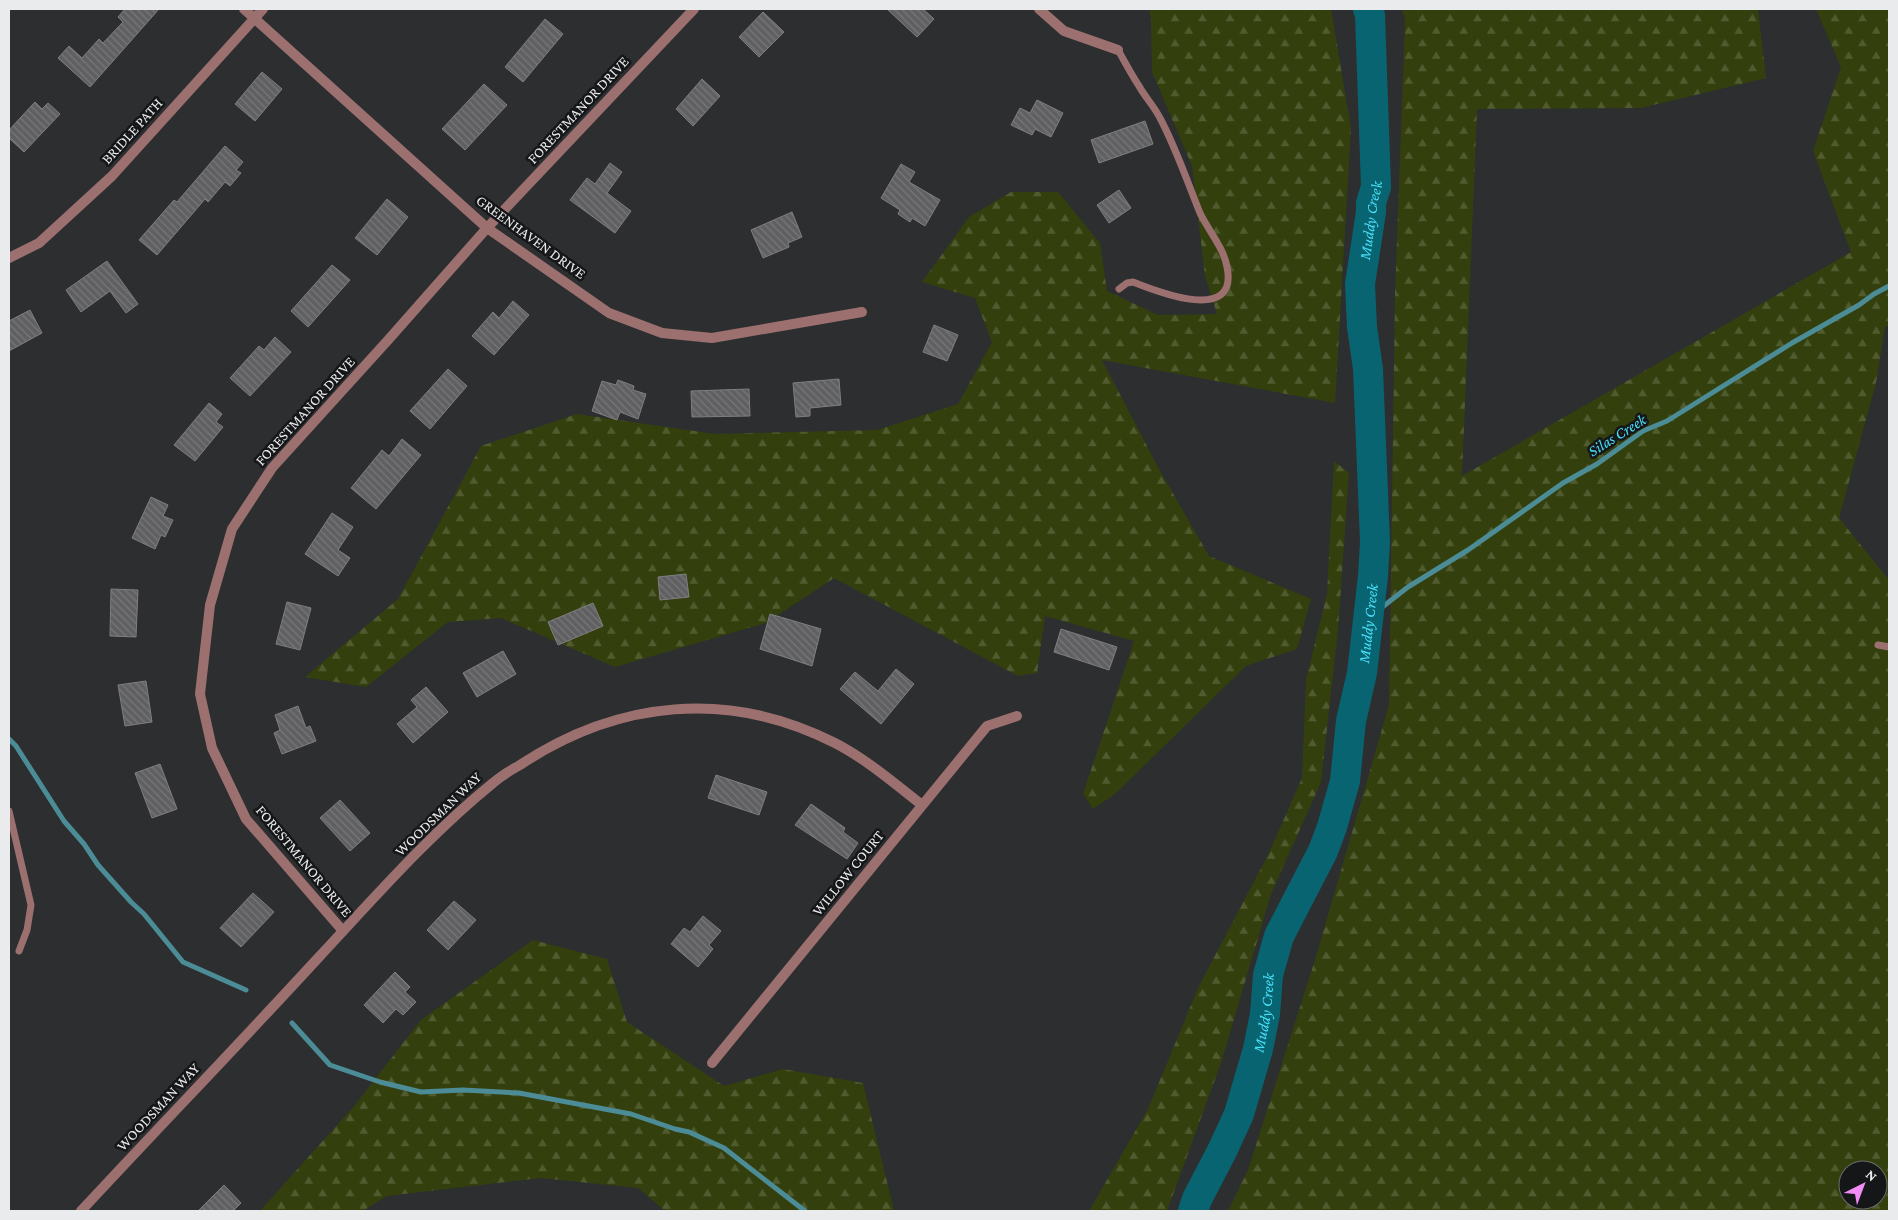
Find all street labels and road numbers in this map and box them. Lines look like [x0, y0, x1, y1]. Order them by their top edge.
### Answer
street label: FORESTMANOR DRIVE [524, 53, 632, 167]
street label: BRIDLE PATH [98, 95, 166, 167]
street label: GREENHAVEN DRIVE [473, 192, 589, 282]
street label: FORESTMANOR DRIVE [252, 353, 358, 469]
street label: WOODSMAN WAY [392, 769, 484, 859]
street label: FORESTMANOR DRIVE [253, 802, 355, 920]
street label: WILLOW COURT [809, 827, 887, 919]
street label: WOODSMAN WAY [113, 1060, 203, 1154]

